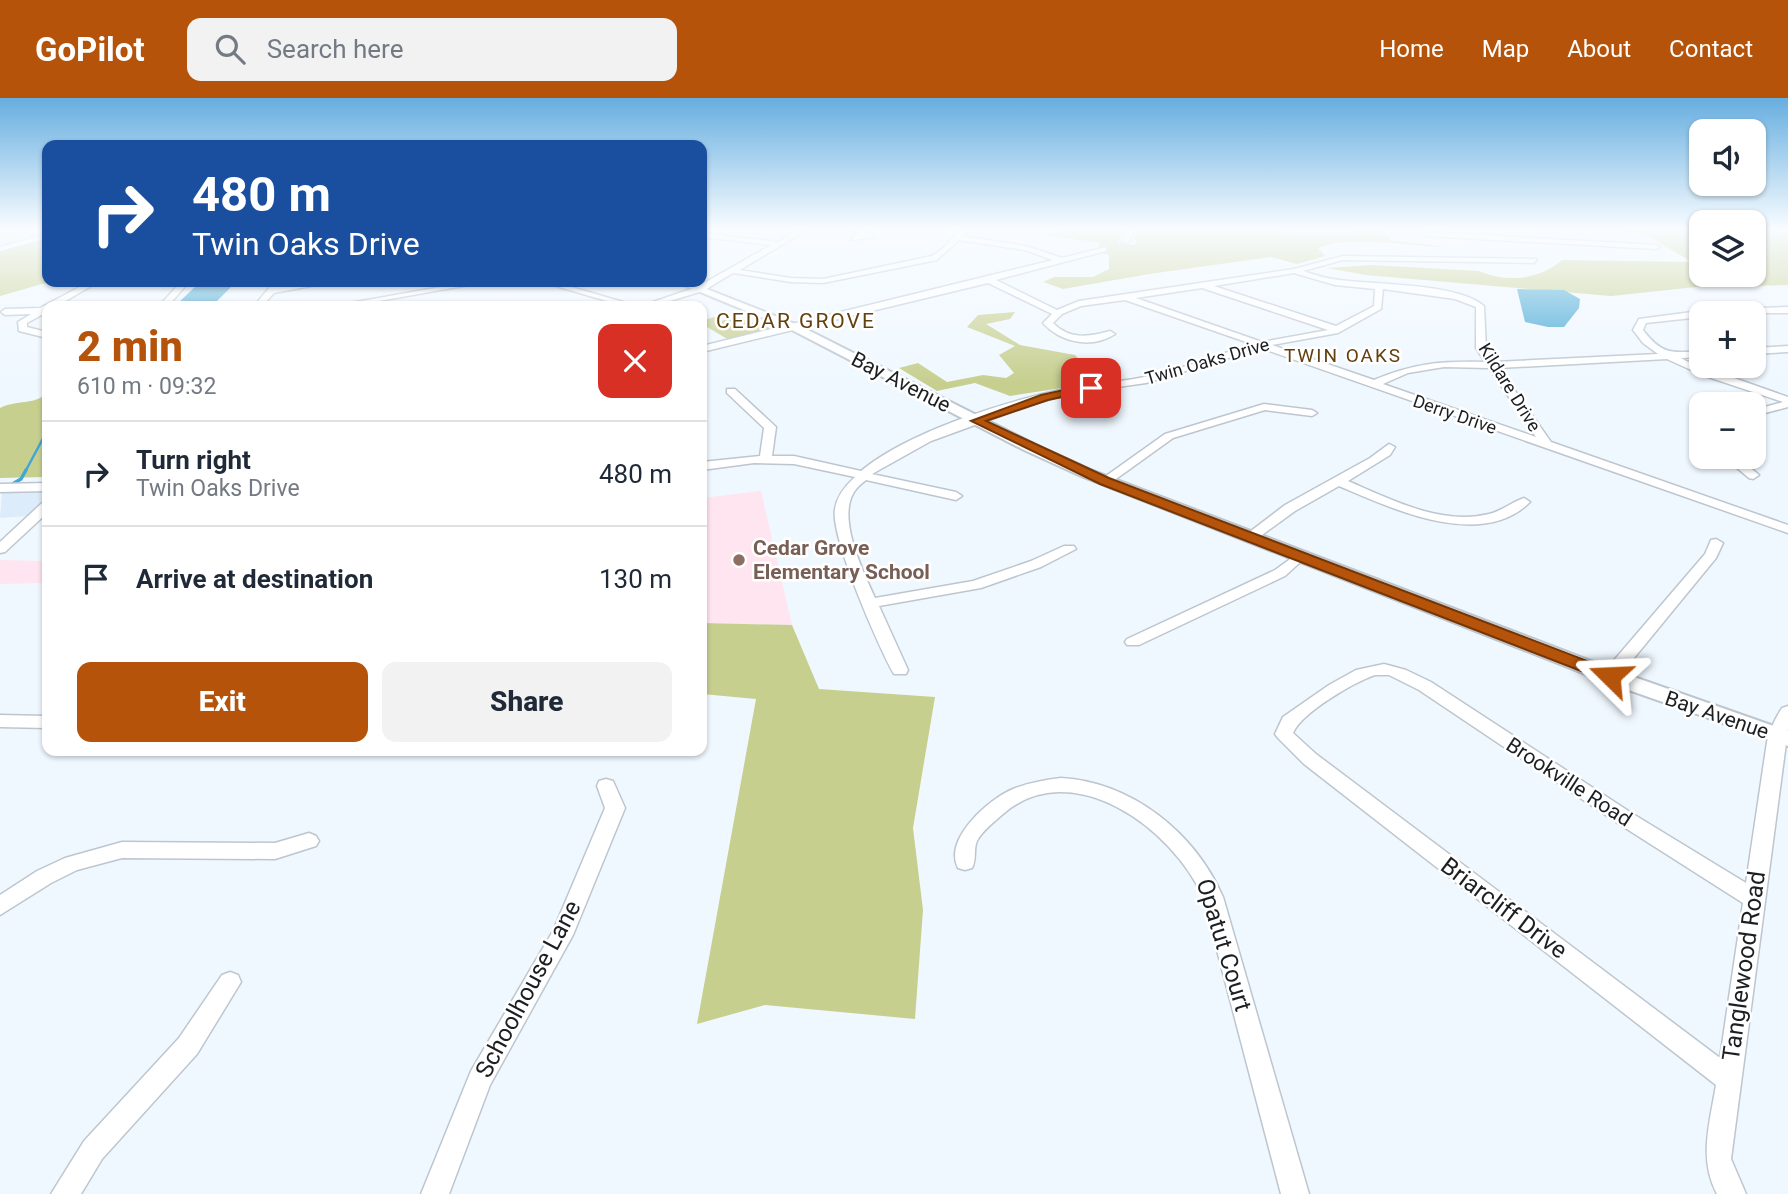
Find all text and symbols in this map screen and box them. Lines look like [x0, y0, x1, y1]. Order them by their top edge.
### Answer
search box [187, 18, 677, 81]
text: GoPilot [35, 30, 145, 69]
icon: search [211, 30, 249, 68]
text: Search here [267, 34, 403, 64]
text: Home [1379, 35, 1444, 63]
text: Map [1482, 35, 1529, 63]
text: About [1567, 35, 1631, 63]
text: Contact [1669, 35, 1753, 63]
map controls [1689, 119, 1766, 469]
button: sound [1689, 119, 1766, 196]
text: 480 m [192, 166, 331, 223]
icon: right [77, 168, 168, 259]
button: layers [1689, 210, 1766, 287]
text: Twin Oaks Drive [192, 225, 420, 263]
button: + [1689, 301, 1766, 378]
district label: CEDAR GROVE [716, 309, 876, 333]
text: 2 min [77, 322, 183, 371]
button: close [598, 324, 672, 398]
street label: Twin Oaks Drive [1143, 333, 1271, 389]
street label: Kildare Drive [1475, 339, 1545, 435]
district label: TWIN OAKS [1284, 344, 1402, 367]
street label: Bay Avenue [847, 347, 955, 417]
pin [1061, 358, 1121, 418]
icon: arrive [1072, 369, 1110, 407]
text: 610 m · 09:32 [77, 373, 216, 400]
street label: Derry Drive [1410, 390, 1500, 438]
button: − [1689, 392, 1766, 469]
text: Turn right [136, 445, 251, 475]
icon: right [77, 455, 115, 493]
text: 480 m [599, 459, 672, 489]
text: Twin Oaks Drive [136, 475, 300, 502]
place label: Cedar Grove Elementary School [753, 536, 930, 584]
marker: Cedar Grove Elementary School [731, 552, 747, 568]
icon: arrive [77, 560, 115, 598]
text: Arrive at destination [136, 564, 373, 594]
text: 130 m [599, 564, 672, 594]
position arrow [1573, 639, 1647, 713]
button: Exit [77, 662, 368, 742]
button: Share [382, 662, 672, 742]
street label: Bay Avenue [1662, 686, 1772, 744]
street label: Brookville Road [1502, 733, 1636, 831]
street label: Briarcliff Drive [1435, 851, 1573, 965]
street label: Tanglewood Road [1717, 869, 1771, 1063]
street label: Opatut Court [1191, 875, 1257, 1015]
street label: Schoolhouse Lane [470, 896, 586, 1082]

